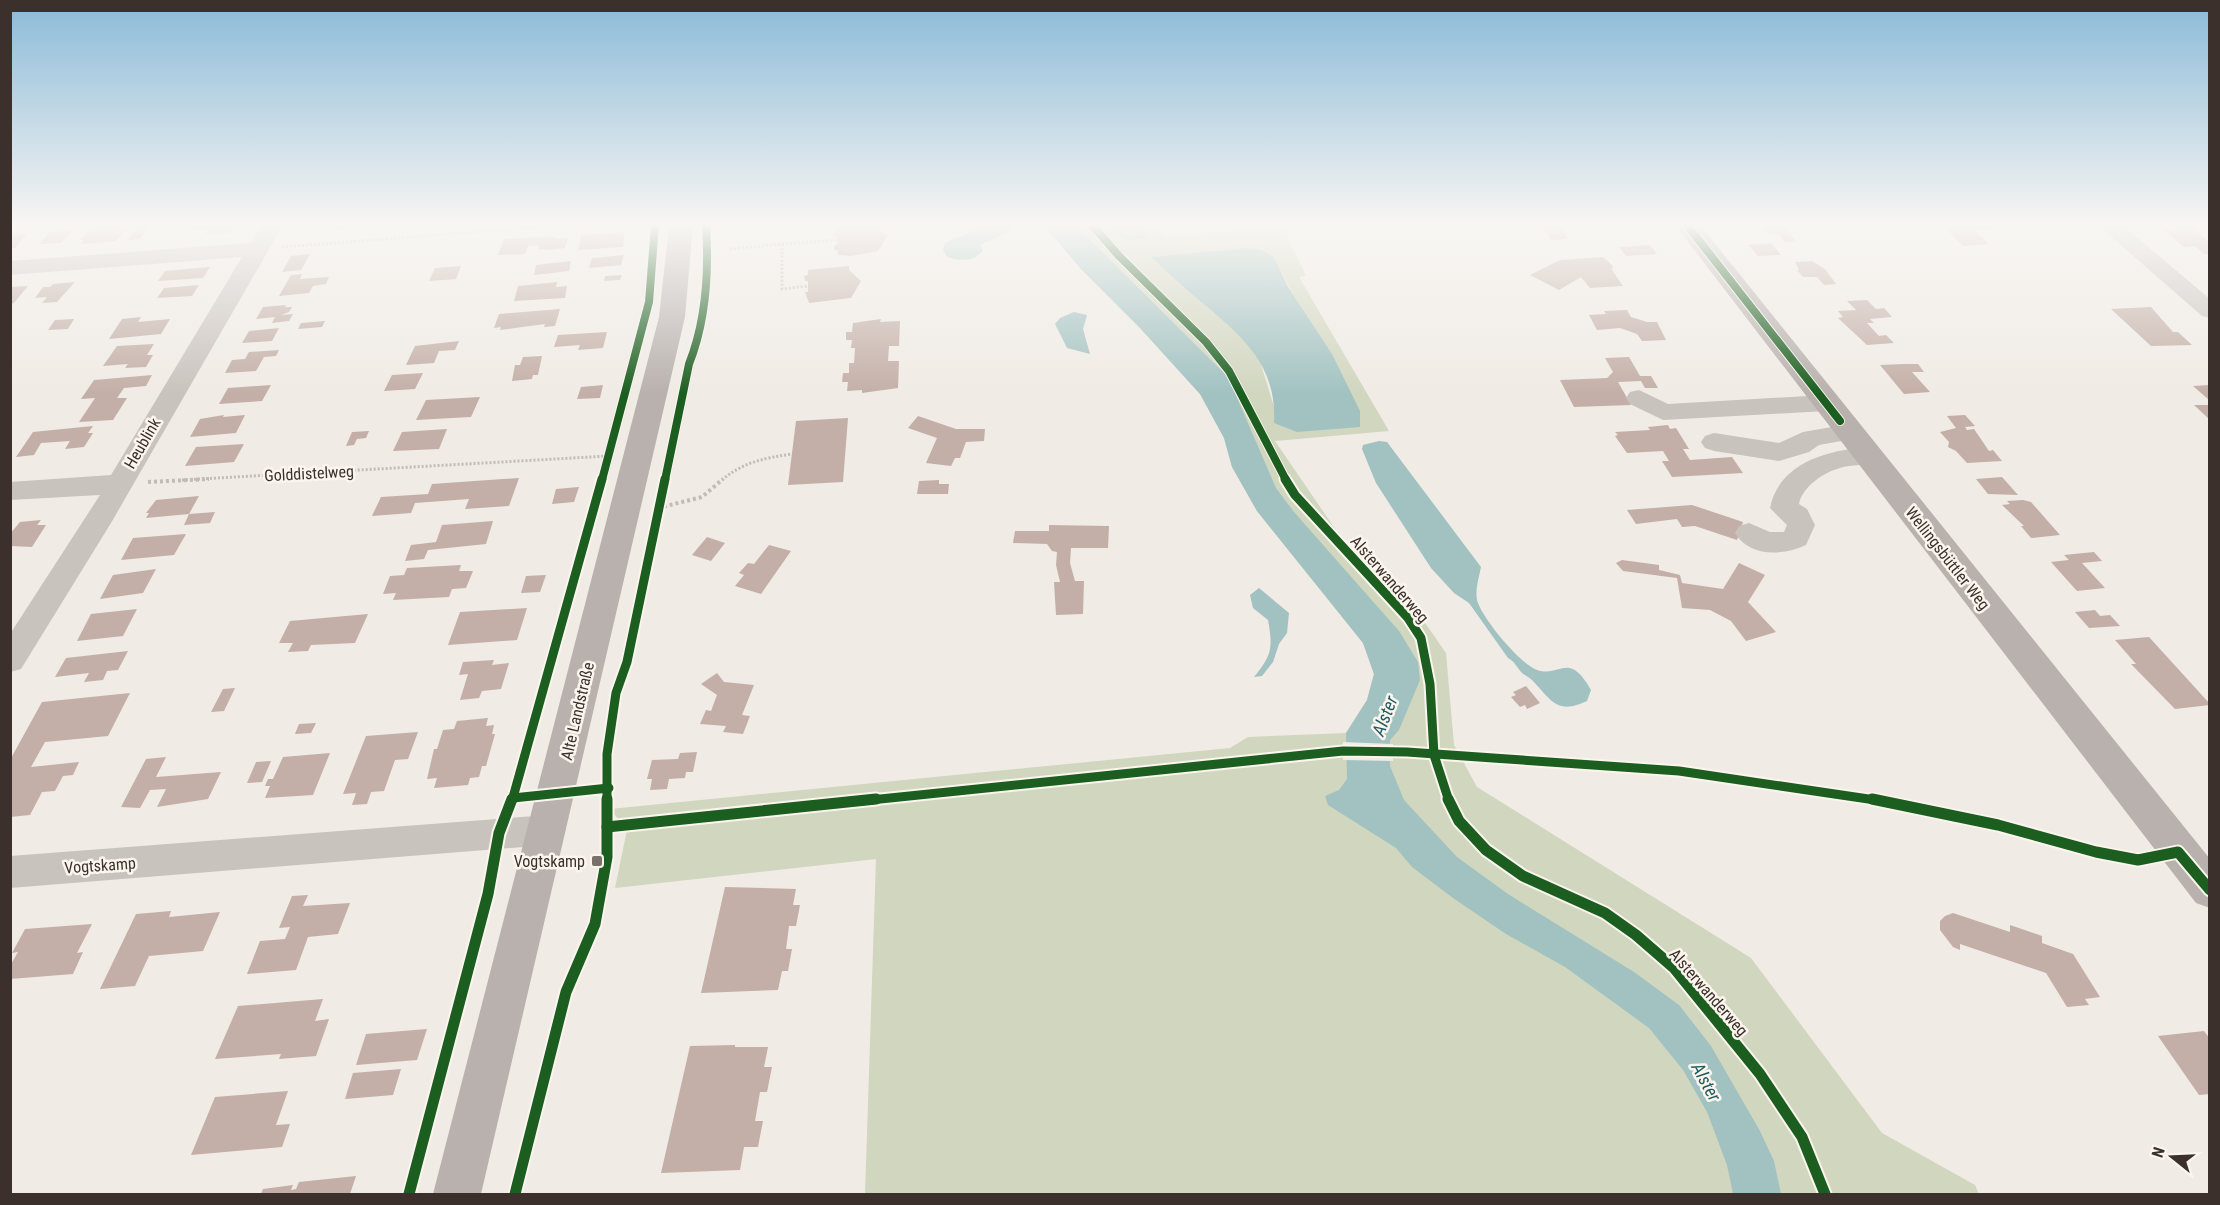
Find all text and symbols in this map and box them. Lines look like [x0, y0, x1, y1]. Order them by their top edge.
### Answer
street label: Heublink [120, 414, 165, 472]
street label: Golddistelweg [264, 462, 354, 485]
street label: Wellingsbüttler Weg [1901, 503, 1994, 614]
street label: Alsterwanderweg [1347, 532, 1433, 627]
street label: Alte Landstraße [557, 660, 598, 762]
water label: Alster [1367, 692, 1402, 740]
place label: Vogtskamp [514, 852, 585, 871]
street label: Vogtskamp [64, 854, 136, 877]
marker: Vogtskamp [590, 854, 604, 868]
street label: Alsterwanderweg [1666, 945, 1752, 1040]
water label: Alster [1687, 1058, 1726, 1105]
north arrow [2142, 1127, 2202, 1187]
text: N [2148, 1145, 2169, 1160]

